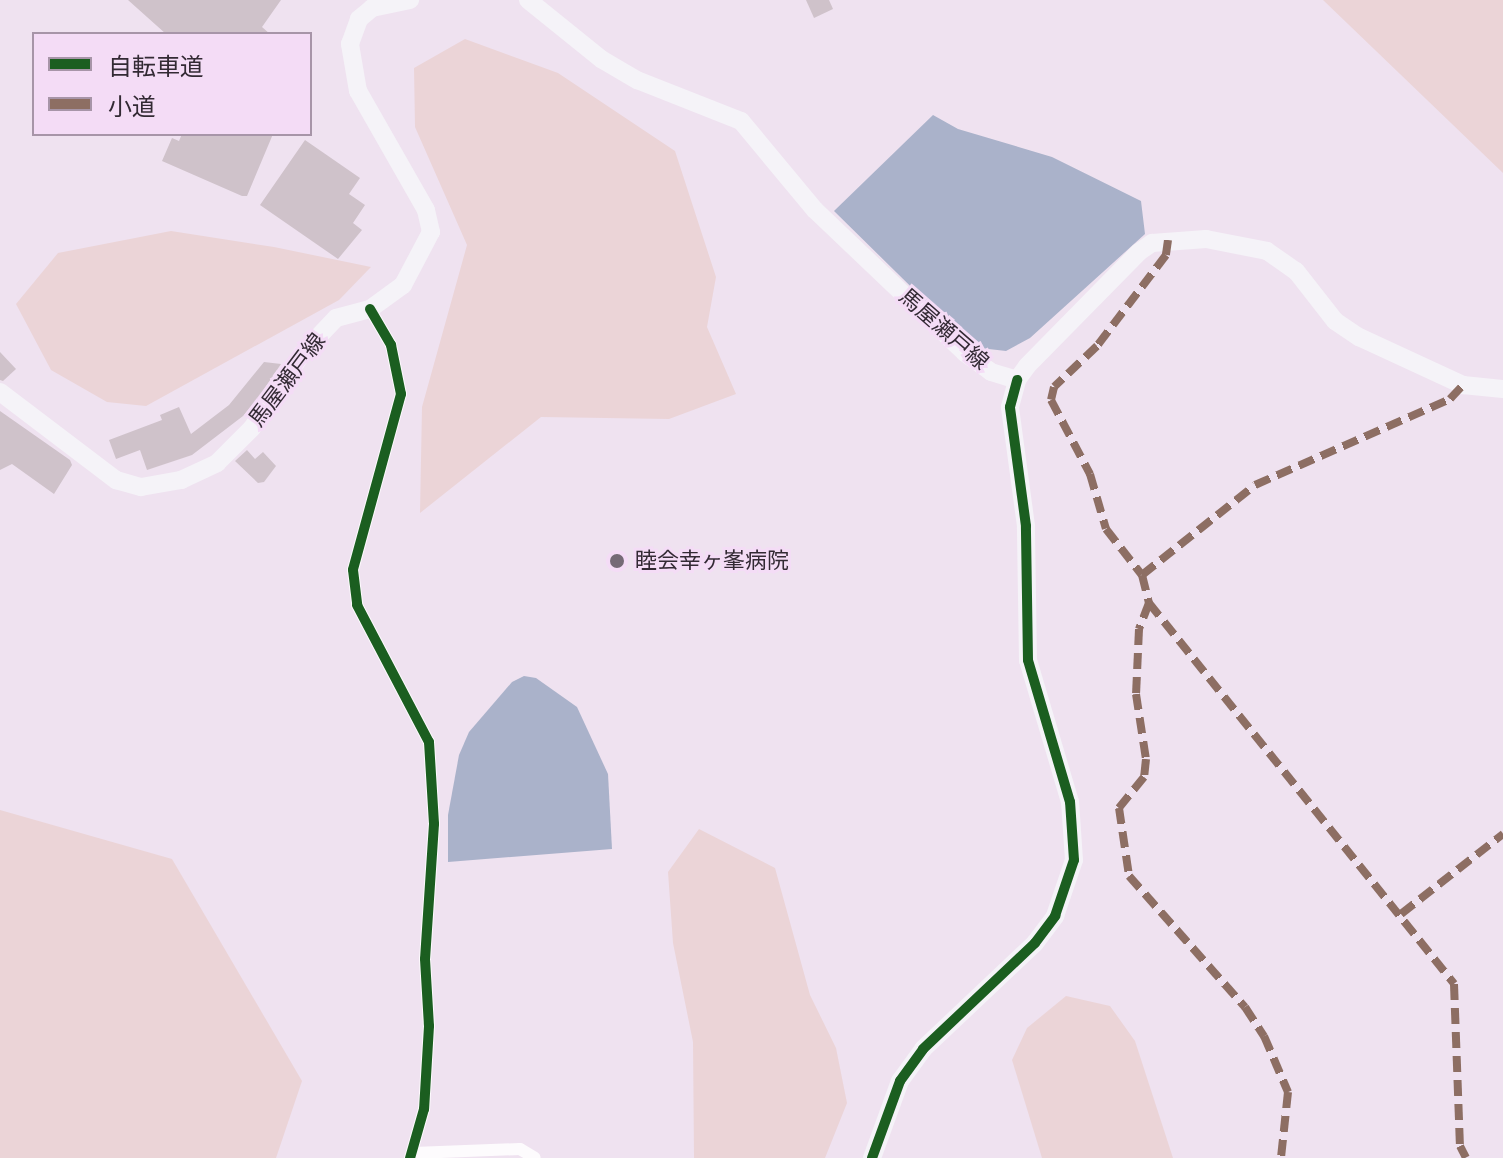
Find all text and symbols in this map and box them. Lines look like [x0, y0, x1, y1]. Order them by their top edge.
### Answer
legend [32, 32, 312, 136]
text: 自転車道 [108, 52, 204, 81]
text: 小道 [108, 92, 156, 121]
street label: 馬屋瀬戸線 [894, 283, 994, 375]
street label: 馬屋瀬戸線 [243, 328, 331, 432]
place label: 睦会幸ヶ峯病院 [635, 548, 789, 574]
marker: 睦会幸ヶ峯病院 [606, 550, 628, 572]

